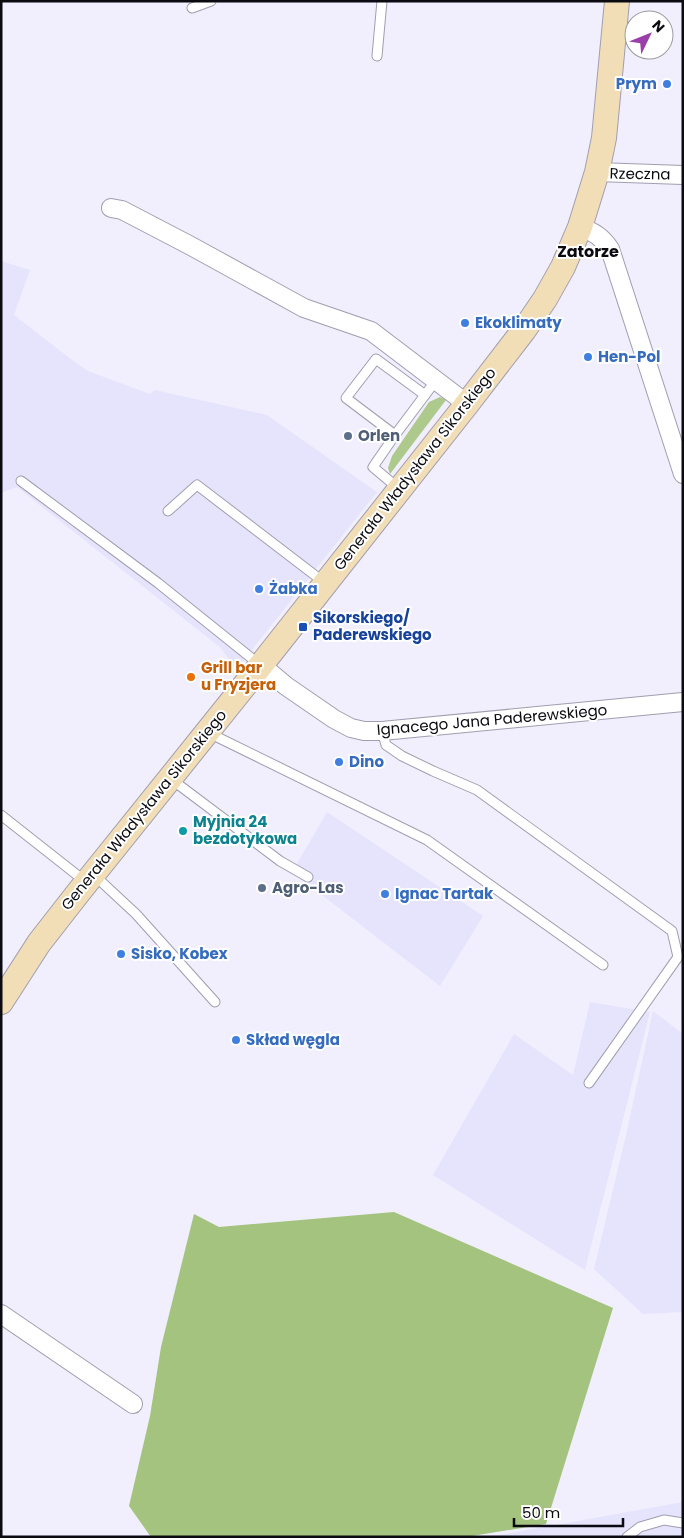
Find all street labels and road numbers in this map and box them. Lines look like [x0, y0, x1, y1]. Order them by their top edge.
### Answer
street label: Rzeczna [609, 162, 671, 185]
street label: Generała Władysława Sikorskiego [329, 363, 501, 575]
street label: Ignacego Jana Paderewskiego [376, 699, 608, 740]
street label: Generała Władysława Sikorskiego [56, 705, 231, 914]

